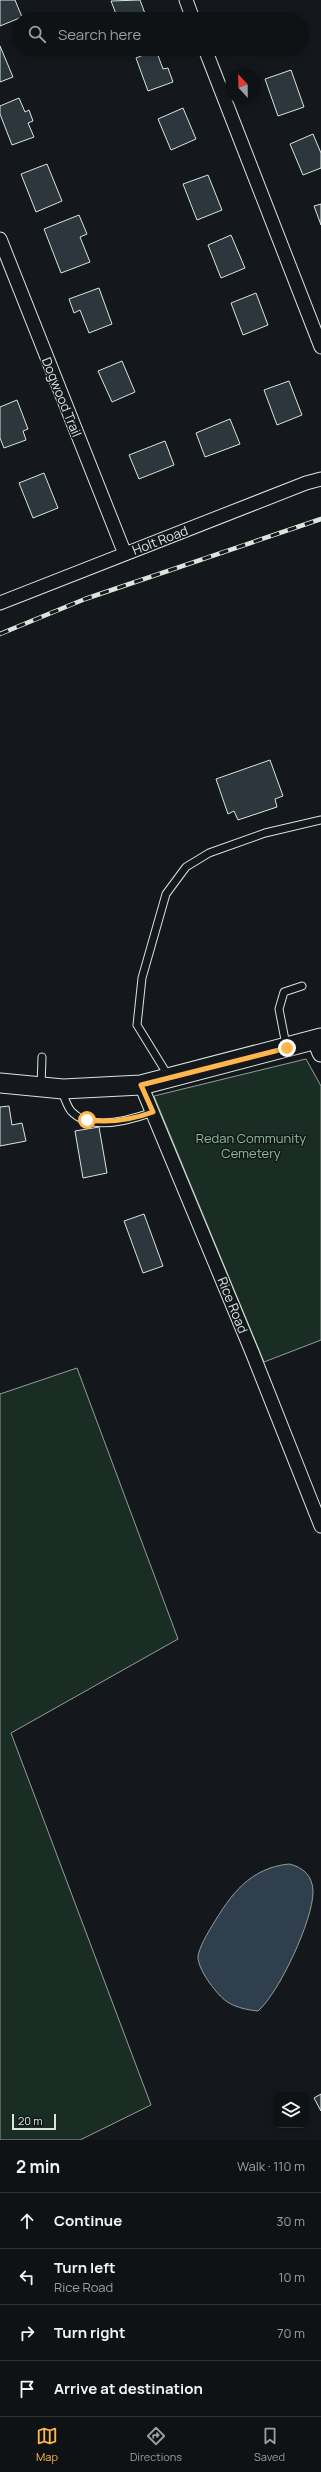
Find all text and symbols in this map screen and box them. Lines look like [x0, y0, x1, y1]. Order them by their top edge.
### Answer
search box [12, 12, 309, 56]
icon: search [26, 23, 48, 45]
text: Search here [58, 24, 141, 45]
north arrow [225, 68, 261, 104]
street label: Dogwood Trail [38, 355, 86, 439]
street label: Holt Road [130, 521, 190, 559]
route end [278, 1039, 296, 1057]
route start [78, 1111, 96, 1129]
park label: Redan Community Cemetery [196, 1129, 306, 1162]
street label: Rice Road [214, 1274, 252, 1336]
map controls [273, 2092, 309, 2128]
button: layers [273, 2092, 309, 2128]
scale bar [12, 2112, 56, 2131]
text: 20 m [18, 2113, 43, 2128]
text: 2 min [16, 2155, 60, 2178]
text: Walk · 110 m [237, 2157, 305, 2175]
icon: ahead [16, 2210, 38, 2232]
text: Continue [54, 2210, 122, 2231]
text: 30 m [276, 2212, 305, 2230]
text: Turn left [54, 2257, 116, 2278]
icon: left [16, 2266, 38, 2288]
text: 10 m [278, 2268, 305, 2286]
text: Rice Road [54, 2278, 113, 2296]
icon: right [16, 2322, 38, 2344]
text: Turn right [54, 2322, 125, 2343]
text: 70 m [277, 2324, 305, 2342]
icon: arrive [16, 2378, 38, 2400]
text: Arrive at destination [54, 2378, 203, 2399]
tab: Map [36, 2425, 58, 2464]
tab: Directions [130, 2425, 182, 2464]
tab: Saved [254, 2425, 285, 2464]

